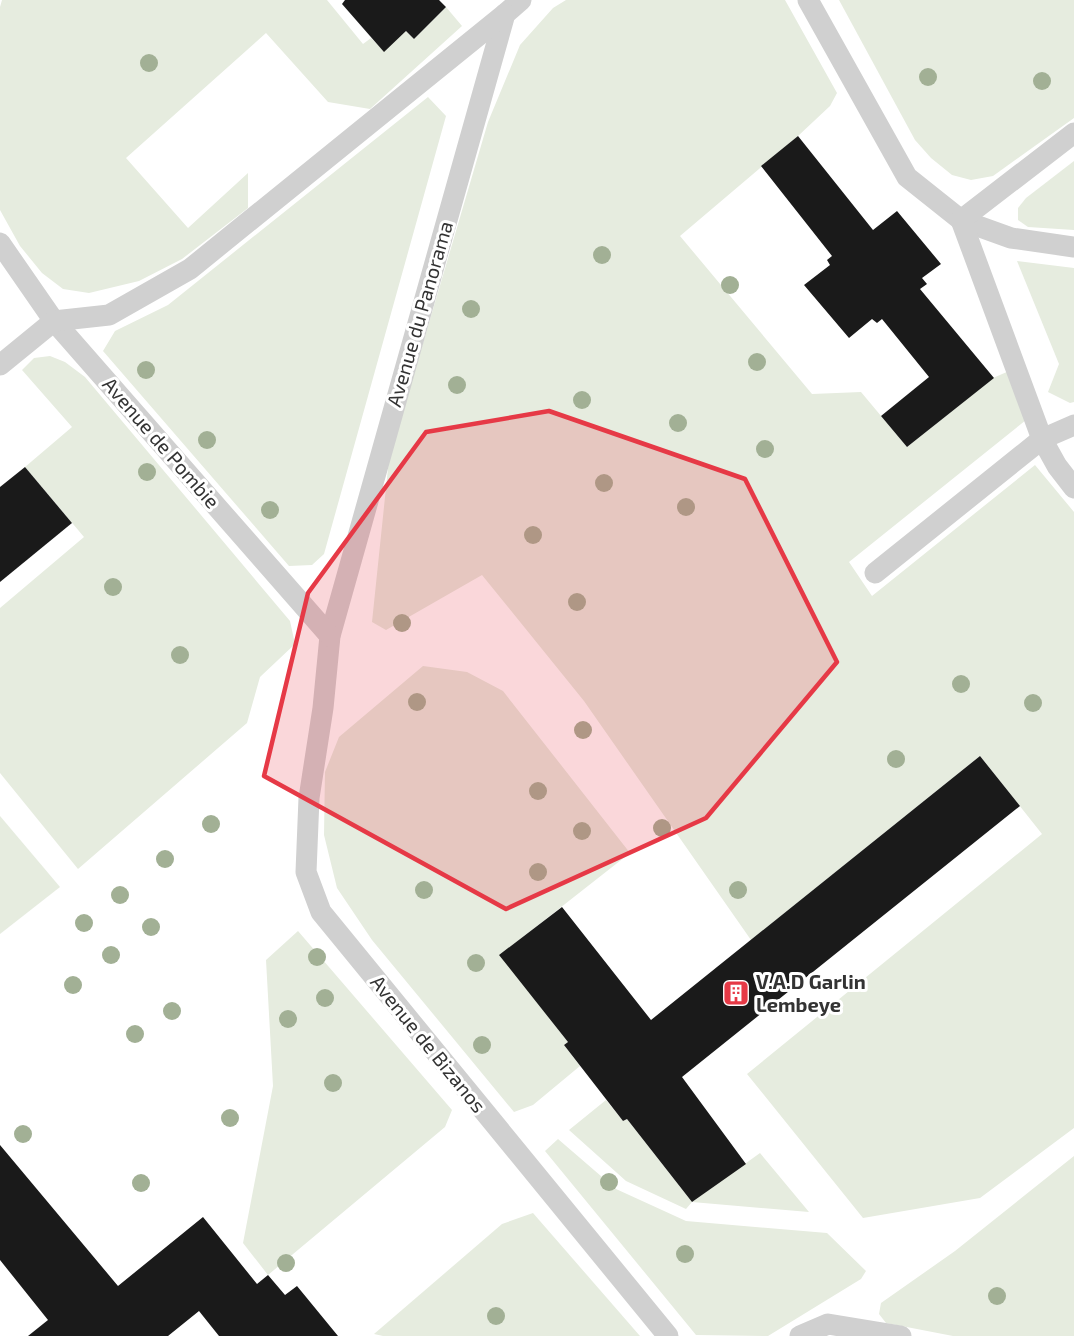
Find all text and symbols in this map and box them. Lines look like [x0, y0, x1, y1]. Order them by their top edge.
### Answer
street label: Avenue du Panorama [381, 218, 457, 409]
street label: Avenue de Pombie [98, 372, 225, 513]
place label: V.A.D Garlin Lembeye [756, 969, 866, 1017]
street label: Avenue de Bizanos [366, 970, 492, 1117]
building icon: V.A.D Garlin Lembeye [721, 978, 751, 1008]

